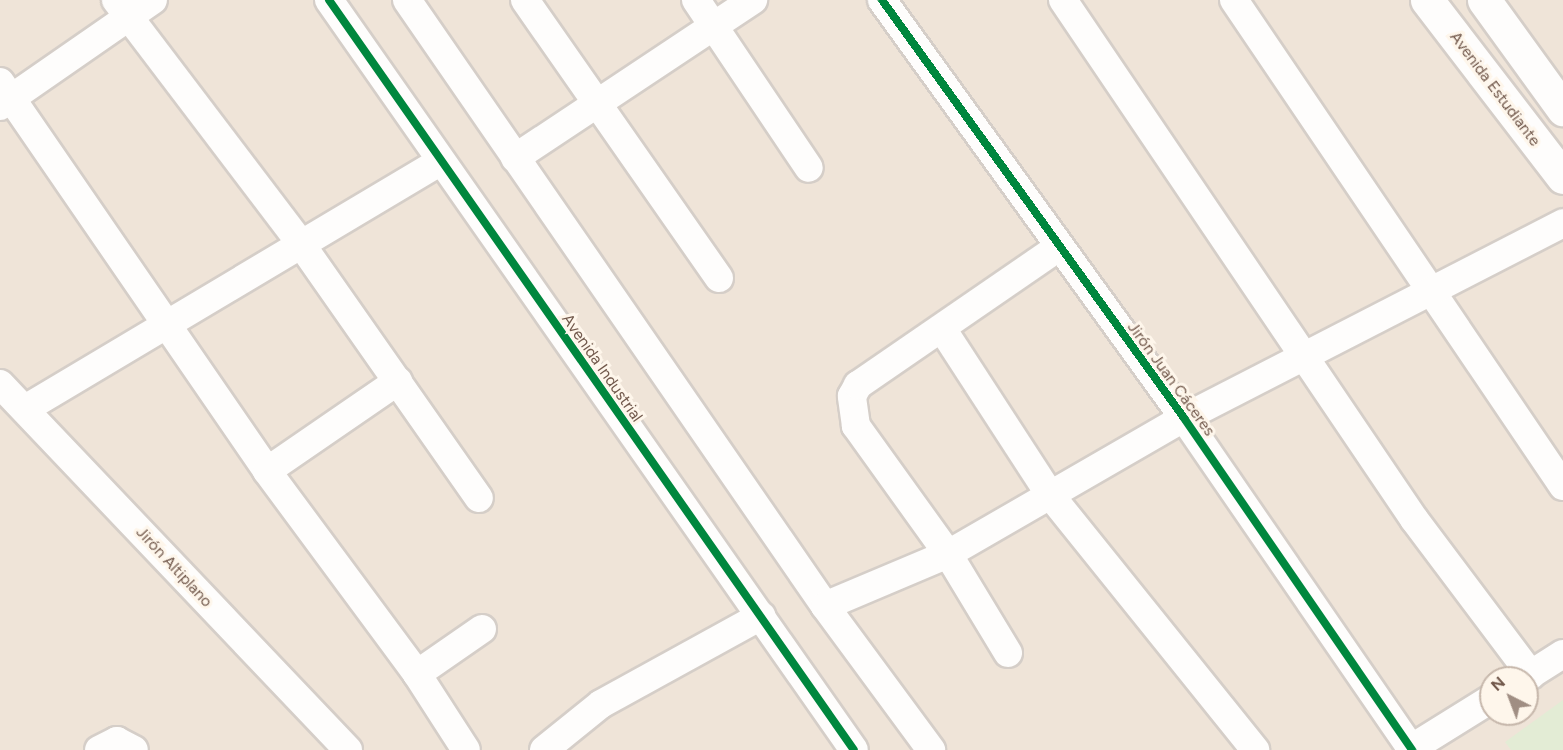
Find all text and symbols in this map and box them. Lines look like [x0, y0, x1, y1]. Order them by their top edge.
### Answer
street label: Avenida Estudiante [1446, 28, 1544, 150]
street label: Avenida Industrial [558, 310, 646, 426]
street label: Jirón Juan Cáceres [1123, 318, 1219, 440]
street label: Jirón Altiplano [132, 523, 216, 611]
north arrow [1479, 666, 1539, 726]
text: N [1487, 673, 1509, 695]

